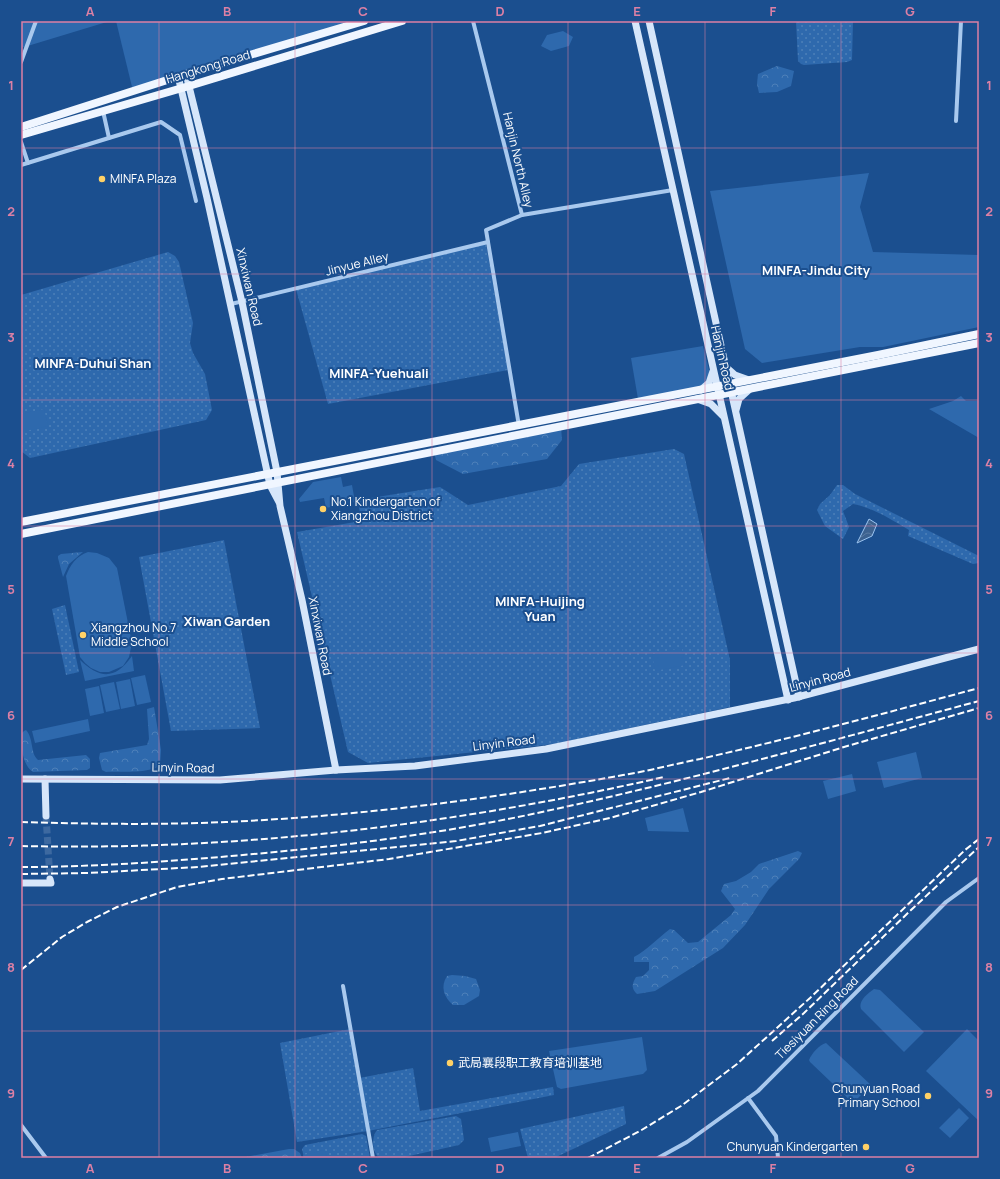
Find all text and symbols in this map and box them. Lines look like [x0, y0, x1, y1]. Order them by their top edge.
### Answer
text: A [86, 2, 95, 20]
text: B [223, 2, 231, 20]
text: C [358, 2, 368, 20]
text: D [495, 2, 505, 20]
text: E [633, 2, 641, 20]
text: F [770, 2, 777, 20]
text: G [905, 2, 915, 20]
street label: Hangkong Road [164, 46, 252, 87]
text: 1 [8, 76, 14, 94]
text: 1 [986, 76, 992, 94]
street label: Hanjin North Alley [499, 110, 538, 210]
place label: MINFA Plaza [110, 170, 176, 187]
marker: MINFA Plaza [97, 174, 107, 184]
text: 2 [7, 202, 15, 220]
text: 2 [985, 202, 993, 220]
street label: Xinxiwan Road [232, 246, 267, 328]
street label: Jinyue Alley [324, 247, 391, 280]
district label: MINFA-Jindu City [762, 261, 871, 279]
street label: Hanjin Road [707, 324, 738, 392]
text: 3 [7, 328, 15, 346]
text: 3 [985, 328, 993, 346]
district label: MINFA-Duhui Shan [35, 354, 152, 372]
district label: MINFA-Yuehuali [329, 364, 429, 382]
text: 4 [7, 454, 15, 472]
text: 4 [985, 454, 993, 472]
place label: No.1 Kindergarten of Xiangzhou District [331, 493, 441, 524]
marker: No.1 Kindergarten of Xiangzhou District [318, 504, 328, 514]
text: 5 [7, 580, 15, 598]
text: 5 [985, 580, 993, 598]
district label: MINFA-Huijing Yuan [495, 592, 585, 625]
street label: Xinxiwan Road [305, 595, 336, 677]
district label: Xiwan Garden [184, 612, 270, 630]
place label: Xiangzhou No.7 Middle School [91, 619, 176, 650]
marker: Xiangzhou No.7 Middle School [78, 630, 88, 640]
street label: Linyin Road [787, 663, 852, 696]
text: 6 [7, 706, 15, 724]
text: 6 [985, 706, 993, 724]
street label: Linyin Road [472, 730, 536, 755]
street label: Linyin Road [151, 758, 215, 777]
text: 7 [8, 832, 15, 850]
text: 7 [986, 832, 993, 850]
text: 8 [7, 958, 15, 976]
text: 8 [985, 958, 993, 976]
street label: Tiesiyuan Ring Road [771, 972, 862, 1063]
place label: 武局襄段职工教育培训基地 [458, 1054, 602, 1071]
marker: 武局襄段职工教育培训基地 [445, 1058, 455, 1068]
place label: Chunyuan Road Primary School [832, 1080, 920, 1111]
text: 9 [7, 1084, 15, 1102]
text: 9 [985, 1084, 993, 1102]
marker: Chunyuan Road Primary School [923, 1091, 933, 1101]
place label: Chunyuan Kindergarten [727, 1138, 858, 1155]
marker: Chunyuan Kindergarten [861, 1142, 871, 1152]
text: A [86, 1159, 95, 1177]
text: B [223, 1159, 231, 1177]
text: C [358, 1159, 368, 1177]
text: D [495, 1159, 505, 1177]
text: E [633, 1159, 641, 1177]
text: F [770, 1159, 777, 1177]
text: G [905, 1159, 915, 1177]

